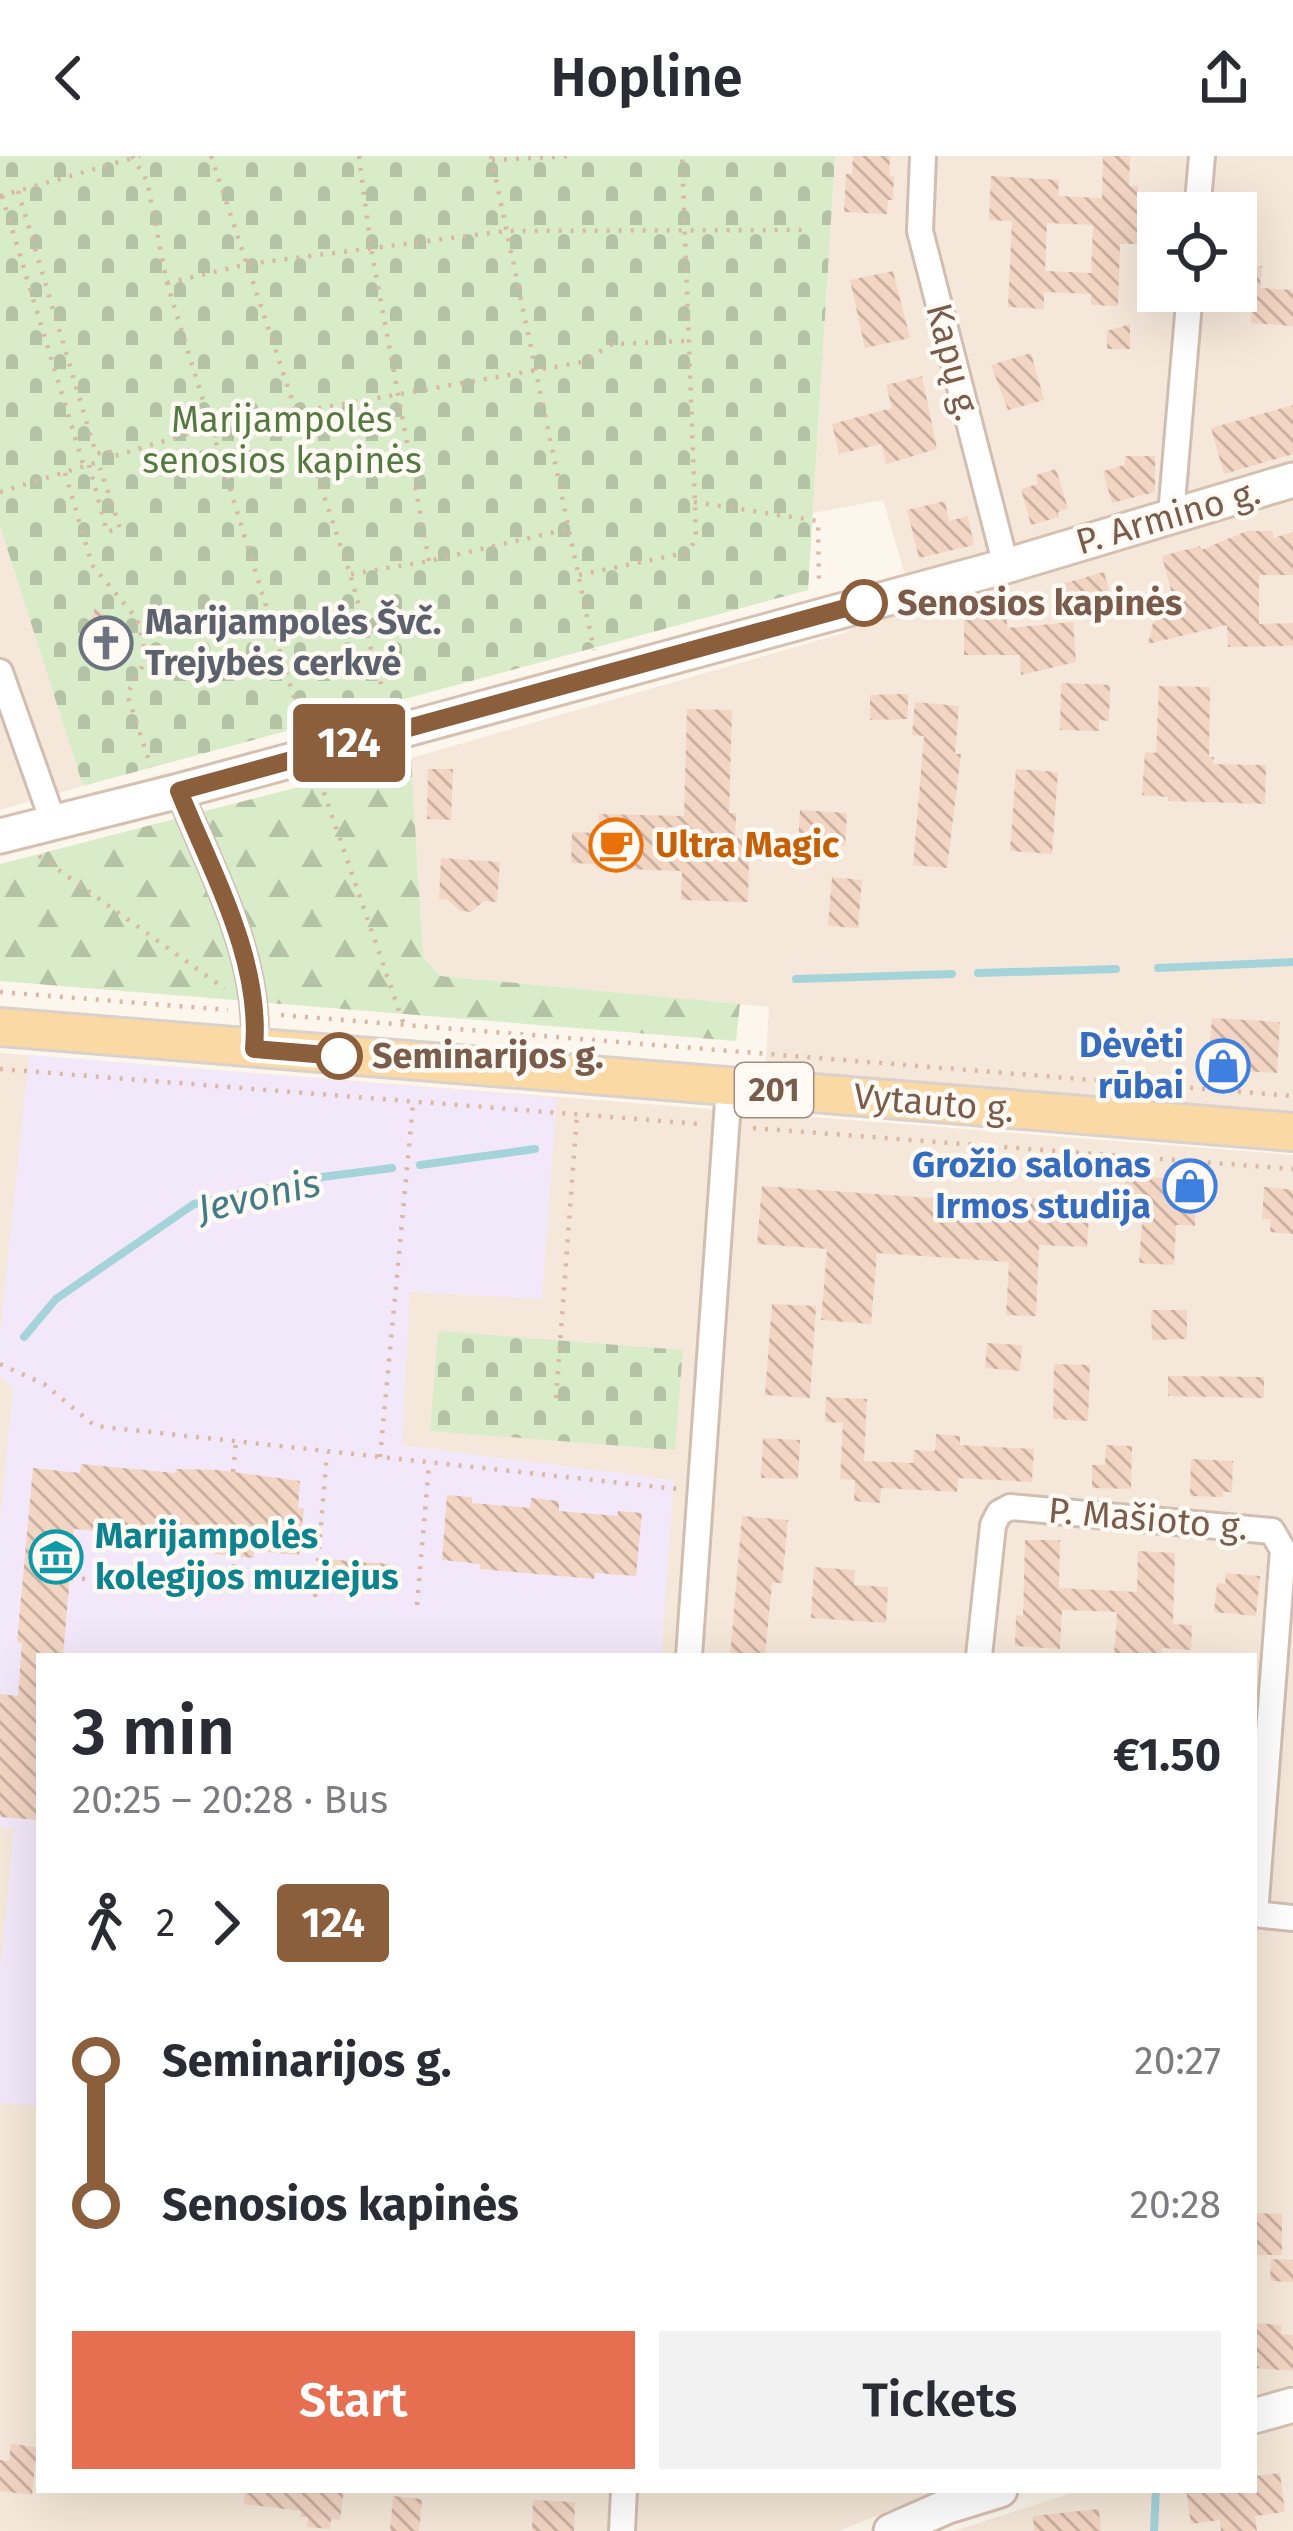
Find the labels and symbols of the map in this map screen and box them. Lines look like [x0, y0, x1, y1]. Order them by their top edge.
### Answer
street label: Kapų g. [916, 298, 990, 426]
park label: Marijampolės senosios kapinės [142, 398, 422, 483]
street label: P. Armino g. [1071, 470, 1265, 564]
marker: Senosios kapinės [842, 581, 886, 625]
place label: Senosios kapinės [897, 581, 1182, 625]
place label: Marijampolės Švč. Trejybės cerkvė [145, 599, 441, 685]
church icon: Marijampolės Švč. Trejybės cerkvė [78, 615, 134, 671]
line badge: 124 [280, 704, 418, 782]
cafe icon: Ultra Magic [588, 817, 644, 873]
place label: Ultra Magic [655, 823, 840, 867]
place label: Dėvėti rūbai [1079, 1023, 1184, 1108]
marker: Seminarijos g. [317, 1034, 361, 1078]
place label: Seminarijos g. [372, 1034, 604, 1078]
shop icon: Dėvėti rūbai [1195, 1038, 1251, 1094]
road number: 201 [735, 1063, 813, 1117]
street label: Vytauto g. [852, 1074, 1016, 1132]
place label: Grožio salonas Irmos studija [912, 1143, 1151, 1228]
shop icon: Grožio salonas Irmos studija [1162, 1158, 1218, 1214]
water label: Jevonis [191, 1160, 325, 1233]
street label: P. Mašioto g. [1046, 1488, 1250, 1550]
place label: Marijampolės kolegijos muziejus [95, 1514, 399, 1599]
museum icon: Marijampolės kolegijos muziejus [28, 1529, 84, 1585]

